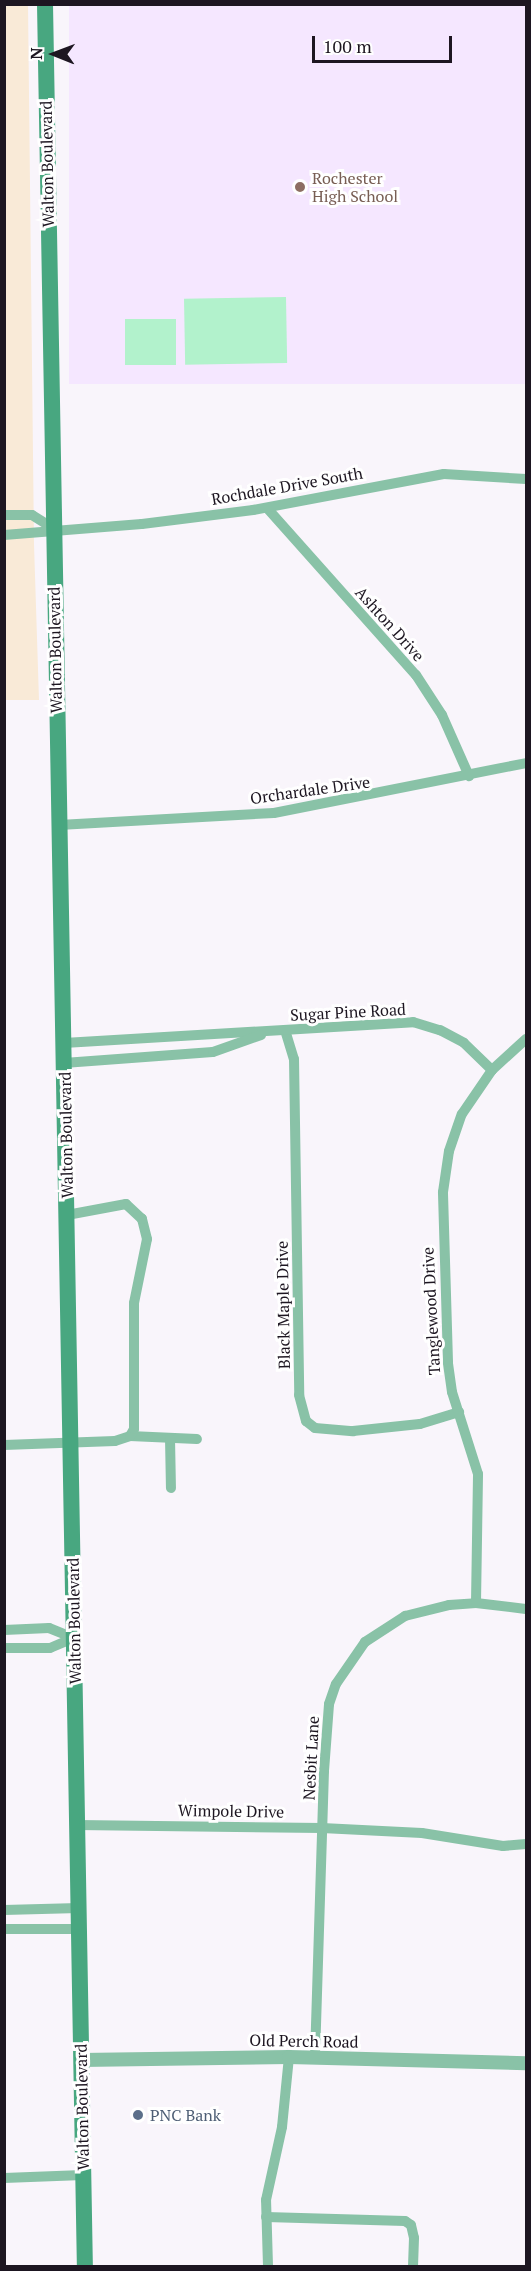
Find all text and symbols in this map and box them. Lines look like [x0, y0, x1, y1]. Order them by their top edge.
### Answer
north arrow [24, 24, 84, 84]
scale bar [315, 24, 454, 62]
text: 100 m [323, 34, 372, 58]
text: N [25, 47, 47, 60]
street label: Walton Boulevard [36, 101, 58, 227]
place label: Rochester High School [312, 168, 398, 206]
marker: Rochester High School [293, 180, 307, 194]
street label: Rochdale Drive South [210, 463, 364, 509]
street label: Ashton Drive [352, 583, 428, 665]
street label: Walton Boulevard [44, 587, 66, 713]
street label: Orchardale Drive [249, 772, 371, 808]
street label: Sugar Pine Road [290, 999, 406, 1025]
street label: Walton Boulevard [55, 1072, 77, 1198]
street label: Black Maple Drive [272, 1241, 294, 1369]
street label: Tanglewood Drive [418, 1246, 444, 1376]
street label: Walton Boulevard [63, 1558, 85, 1684]
street label: Nesbit Lane [299, 1715, 323, 1801]
street label: Wimpole Drive [178, 1800, 284, 1822]
street label: Old Perch Road [249, 2030, 359, 2052]
street label: Walton Boulevard [71, 2044, 93, 2170]
place label: PNC Bank [150, 2105, 221, 2125]
marker: PNC Bank [131, 2108, 145, 2122]

